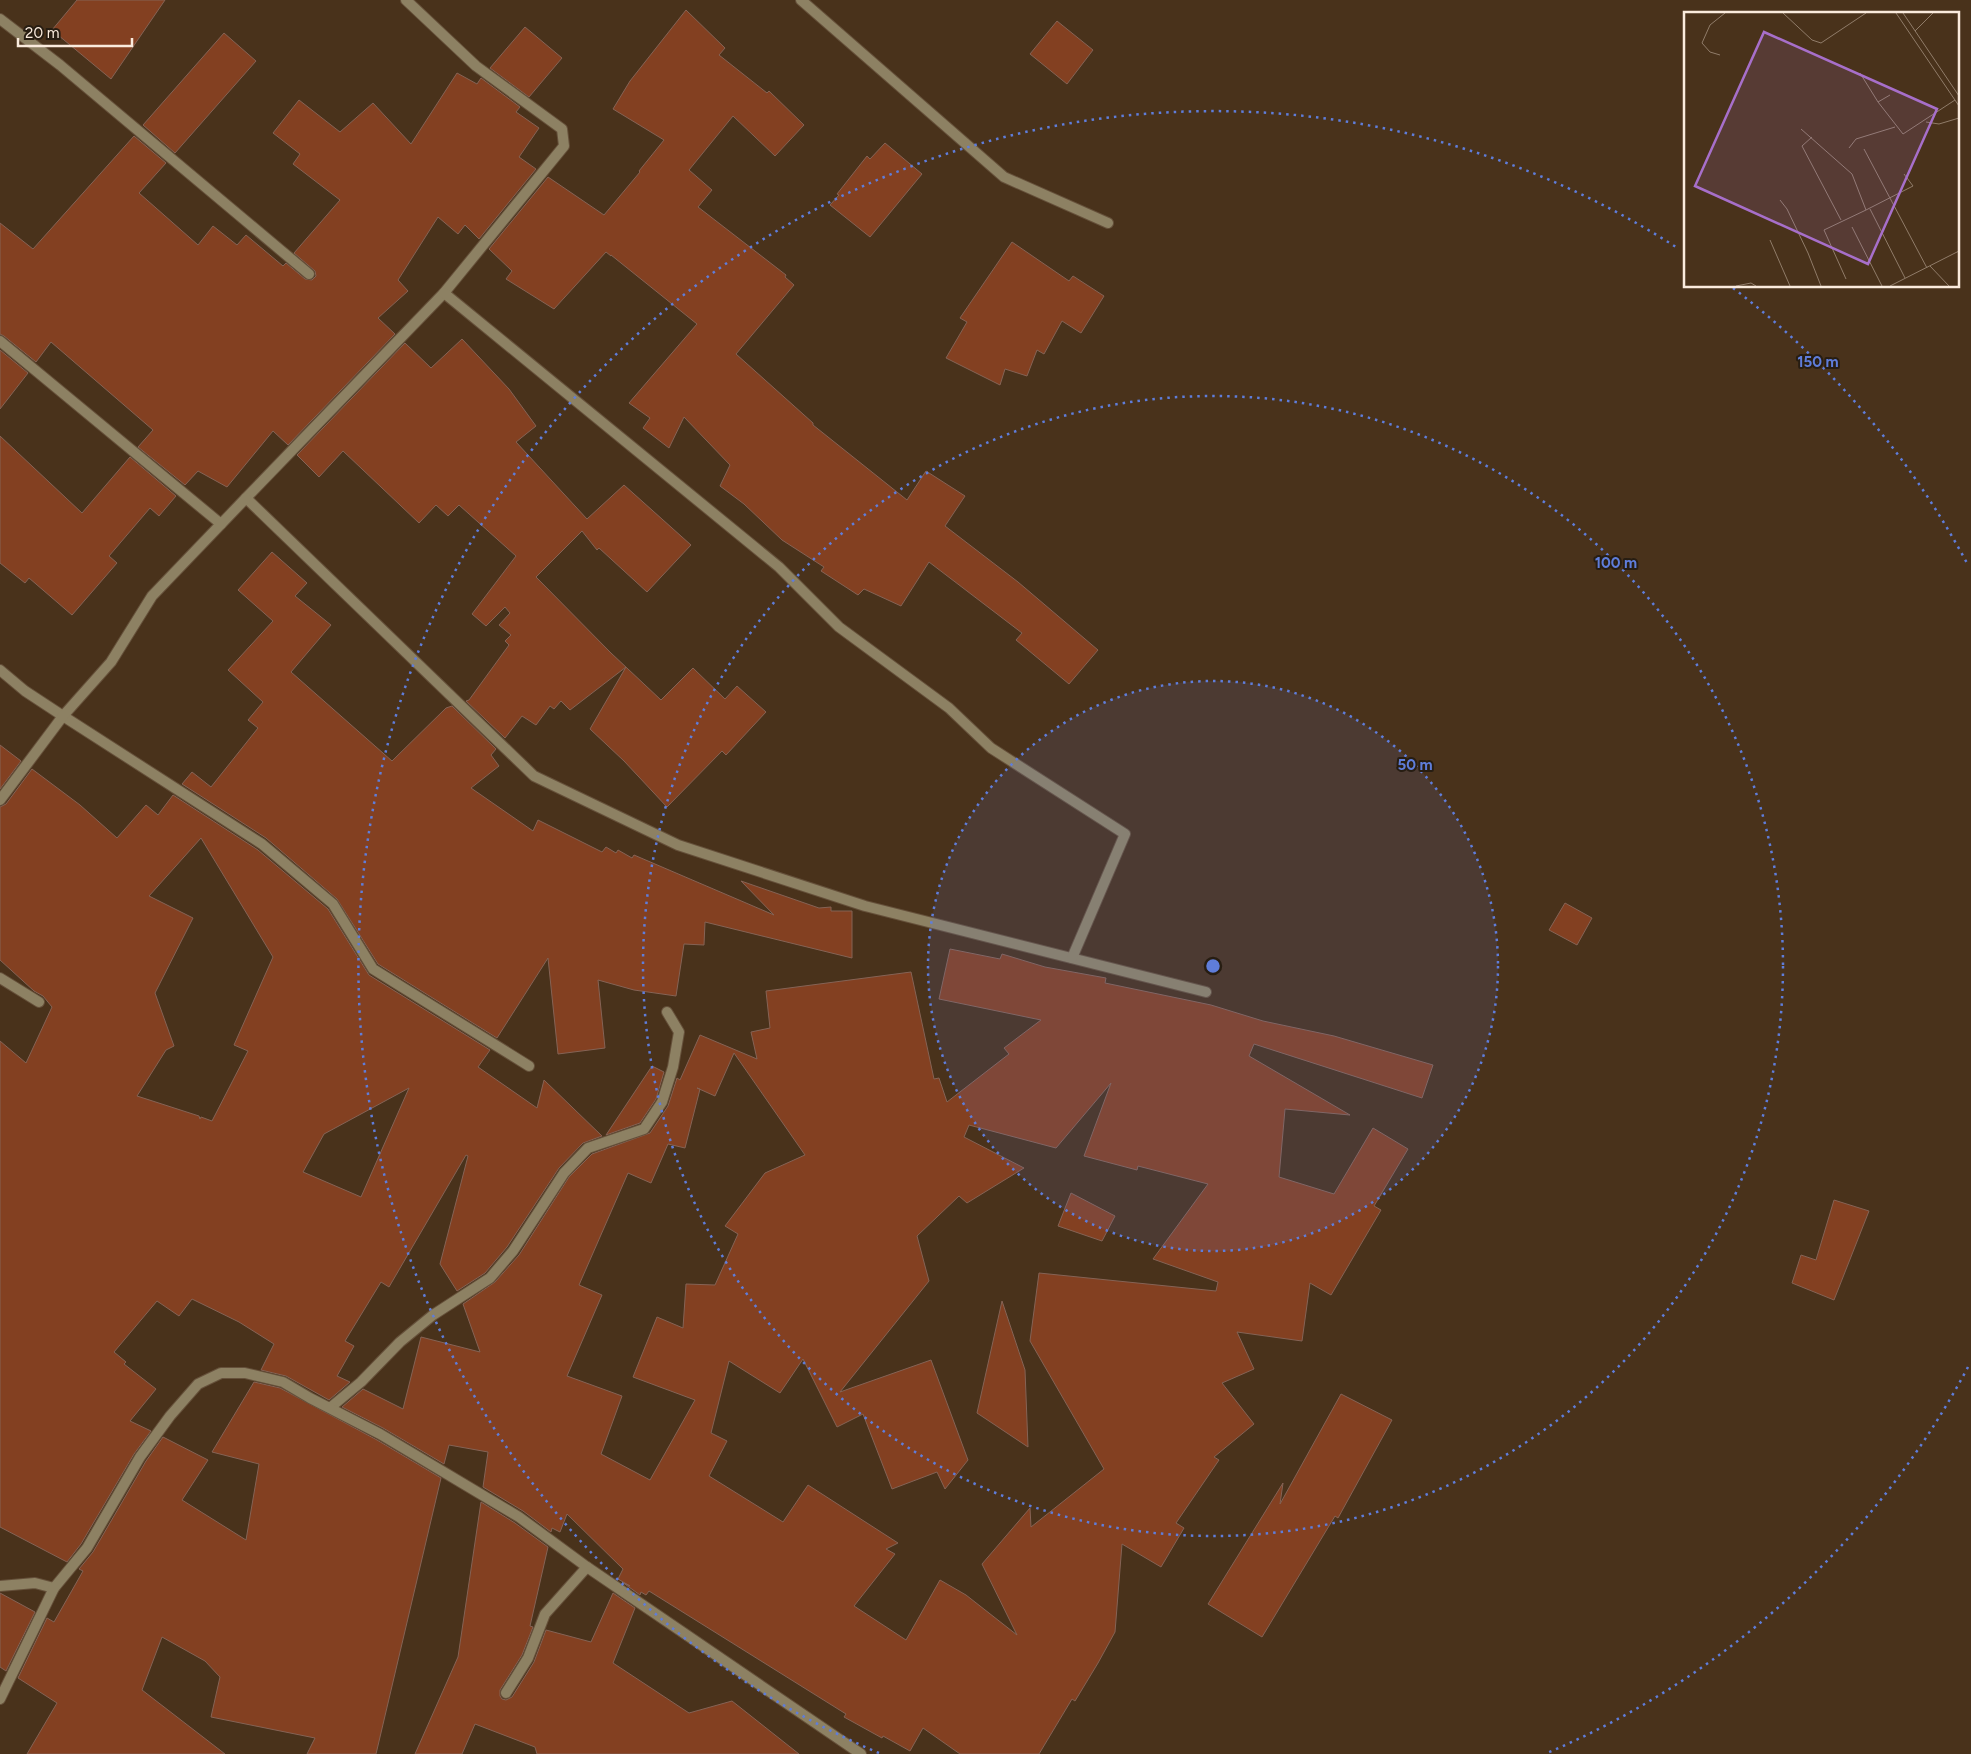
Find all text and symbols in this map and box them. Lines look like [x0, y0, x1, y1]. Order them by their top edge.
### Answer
inset map [1684, 12, 1958, 288]
scale bar [18, 15, 131, 47]
text: 20 m [25, 24, 59, 42]
text: 150 m [1797, 353, 1839, 371]
text: 100 m [1595, 554, 1637, 572]
text: 50 m [1397, 756, 1433, 774]
centre of rings [1204, 957, 1222, 975]

